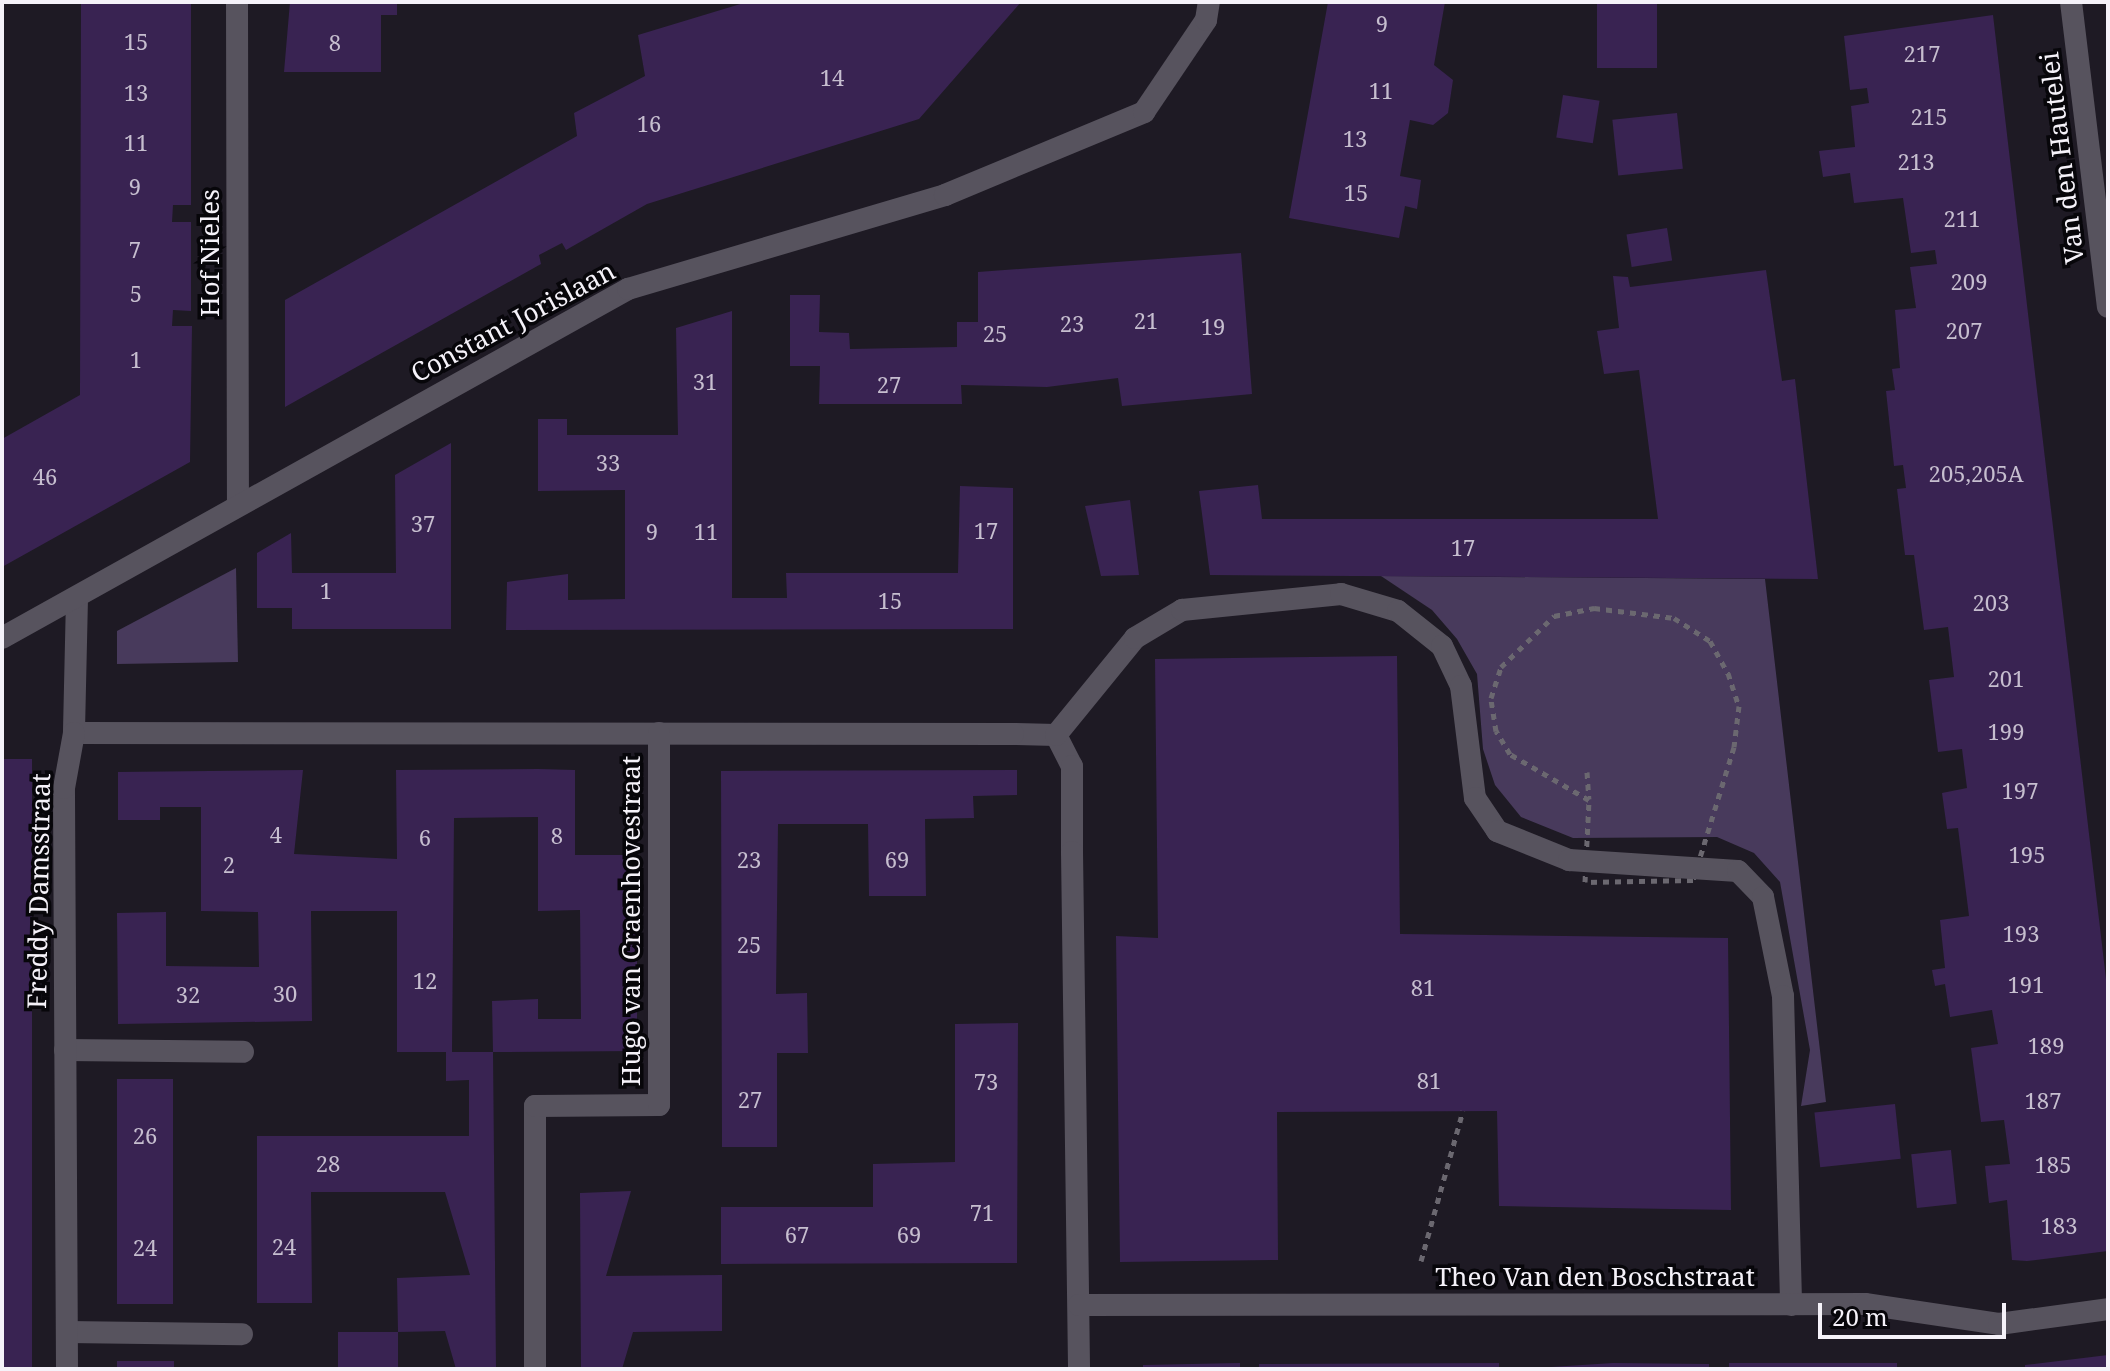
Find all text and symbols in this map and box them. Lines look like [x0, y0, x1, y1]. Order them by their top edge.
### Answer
house number: 9 [1376, 11, 1388, 37]
house number: 15 [124, 29, 148, 55]
house number: 8 [329, 30, 341, 56]
house number: 217 [1904, 41, 1940, 67]
street label: Van den Hautelei [2034, 51, 2090, 265]
house number: 14 [820, 65, 844, 91]
house number: 11 [1369, 78, 1393, 104]
house number: 13 [124, 80, 148, 106]
house number: 215 [1911, 104, 1947, 130]
house number: 16 [637, 111, 661, 137]
house number: 13 [1343, 126, 1367, 152]
house number: 11 [124, 130, 148, 156]
house number: 213 [1898, 149, 1934, 175]
house number: 9 [129, 174, 141, 200]
house number: 15 [1344, 180, 1368, 206]
street label: Hof Nieles [194, 189, 226, 317]
house number: 211 [1944, 206, 1980, 232]
house number: 7 [129, 237, 141, 263]
street label: Constant Jorislaan [406, 255, 620, 389]
house number: 209 [1951, 269, 1987, 295]
house number: 5 [130, 281, 142, 307]
house number: 21 [1134, 308, 1158, 334]
house number: 23 [1060, 311, 1084, 337]
house number: 19 [1201, 314, 1225, 340]
house number: 207 [1946, 318, 1982, 344]
house number: 25 [983, 321, 1007, 347]
house number: 1 [130, 347, 142, 373]
house number: 31 [693, 369, 717, 395]
house number: 27 [877, 372, 901, 398]
house number: 33 [596, 450, 620, 476]
house number: 205,205A [1929, 461, 2023, 487]
house number: 46 [33, 464, 57, 490]
house number: 37 [411, 511, 435, 537]
house number: 17 [974, 518, 998, 544]
house number: 9 [646, 519, 658, 545]
house number: 11 [694, 519, 718, 545]
house number: 17 [1451, 535, 1475, 561]
house number: 1 [320, 578, 332, 604]
house number: 15 [878, 588, 902, 614]
house number: 203 [1973, 590, 2009, 616]
house number: 201 [1988, 666, 2024, 692]
house number: 199 [1988, 719, 2024, 745]
street label: Hugo van Craenhovestraat [615, 756, 647, 1086]
street label: Freddy Damsstraat [21, 773, 57, 1009]
house number: 197 [2002, 778, 2038, 804]
house number: 4 [270, 822, 282, 848]
house number: 8 [551, 823, 563, 849]
house number: 6 [419, 825, 431, 851]
house number: 195 [2009, 842, 2045, 868]
house number: 23 [737, 847, 761, 873]
house number: 69 [885, 847, 909, 873]
house number: 2 [223, 852, 235, 878]
house number: 193 [2003, 921, 2039, 947]
house number: 25 [737, 932, 761, 958]
house number: 12 [413, 968, 437, 994]
house number: 191 [2008, 972, 2044, 998]
house number: 81 [1411, 975, 1435, 1001]
house number: 30 [273, 981, 297, 1007]
house number: 32 [176, 982, 200, 1008]
house number: 189 [2028, 1033, 2064, 1059]
house number: 81 [1417, 1068, 1441, 1094]
house number: 73 [974, 1069, 998, 1095]
house number: 27 [738, 1087, 762, 1113]
house number: 187 [2025, 1088, 2061, 1114]
house number: 26 [133, 1123, 157, 1149]
house number: 28 [316, 1151, 340, 1177]
house number: 185 [2035, 1152, 2071, 1178]
house number: 71 [970, 1200, 994, 1226]
house number: 183 [2041, 1213, 2077, 1239]
house number: 67 [785, 1222, 809, 1248]
house number: 69 [897, 1222, 921, 1248]
house number: 24 [272, 1234, 296, 1260]
house number: 24 [133, 1235, 157, 1261]
street label: Theo Van den Boschstraat [1435, 1261, 1755, 1293]
scale bar [1822, 1287, 2010, 1337]
text: 20 m [1832, 1300, 1888, 1333]

